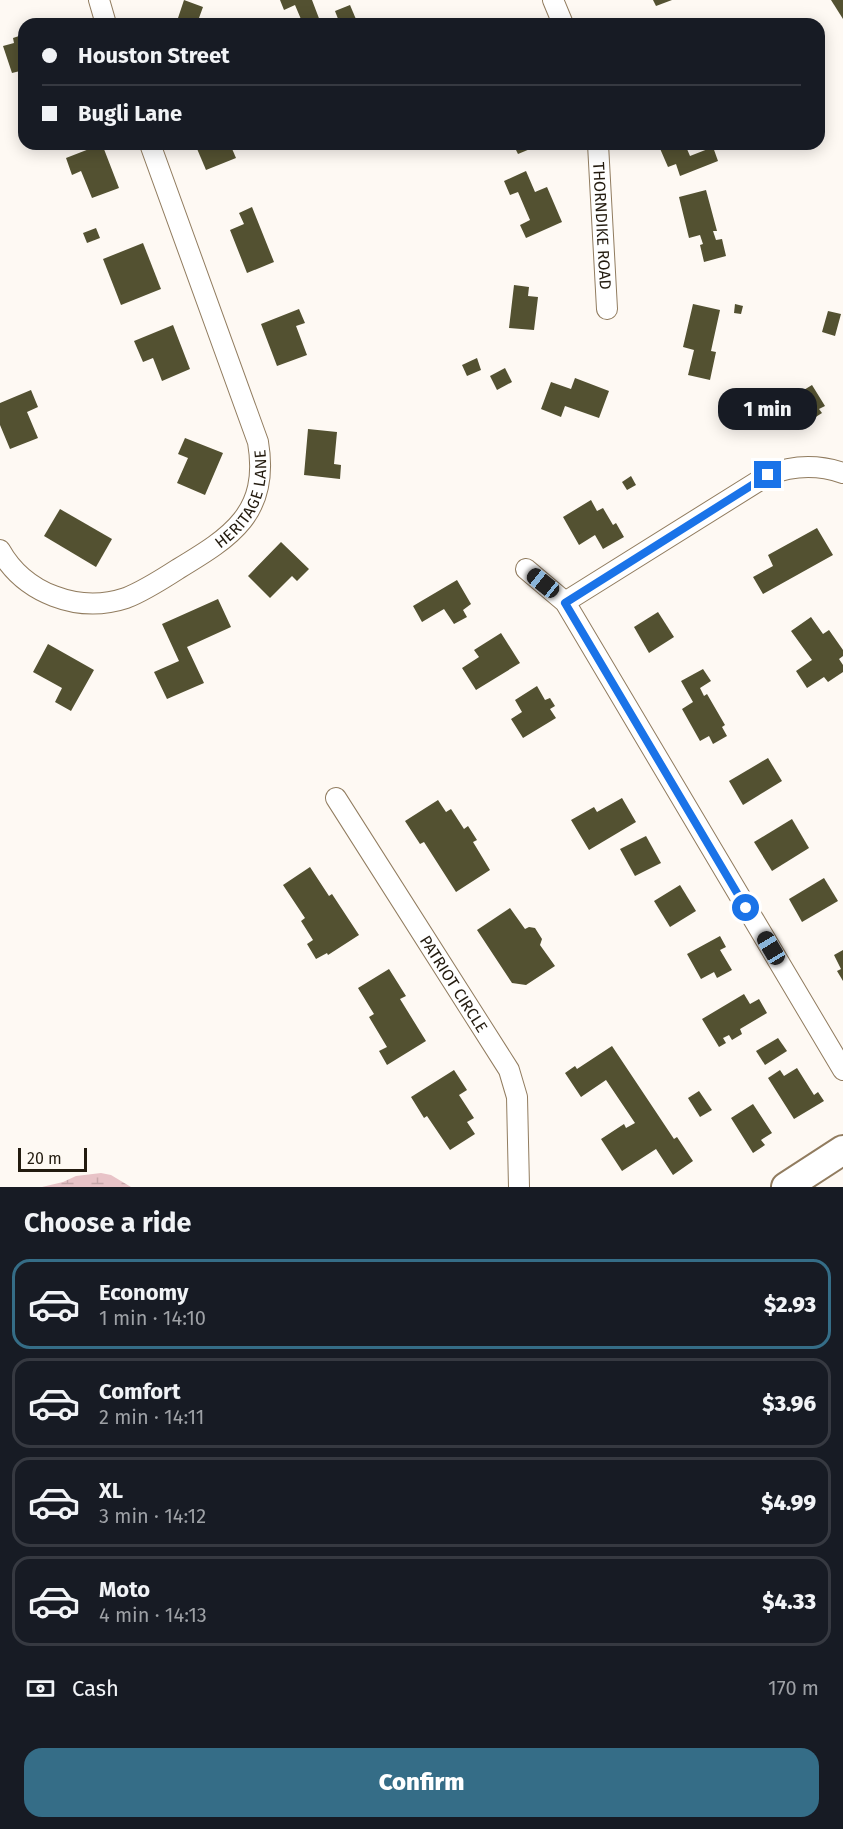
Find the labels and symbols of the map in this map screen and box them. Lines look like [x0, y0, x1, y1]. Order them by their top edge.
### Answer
street label: THORNDIKE ROAD [589, 161, 615, 290]
callout: 1 min [718, 388, 818, 430]
street label: HERITAGE LANE [211, 449, 270, 552]
route end [754, 461, 781, 488]
car [523, 565, 563, 601]
route start [732, 894, 759, 921]
car [754, 928, 788, 968]
street label: PATRIOT CIRCLE [416, 932, 492, 1036]
scale bar [18, 1145, 87, 1172]

